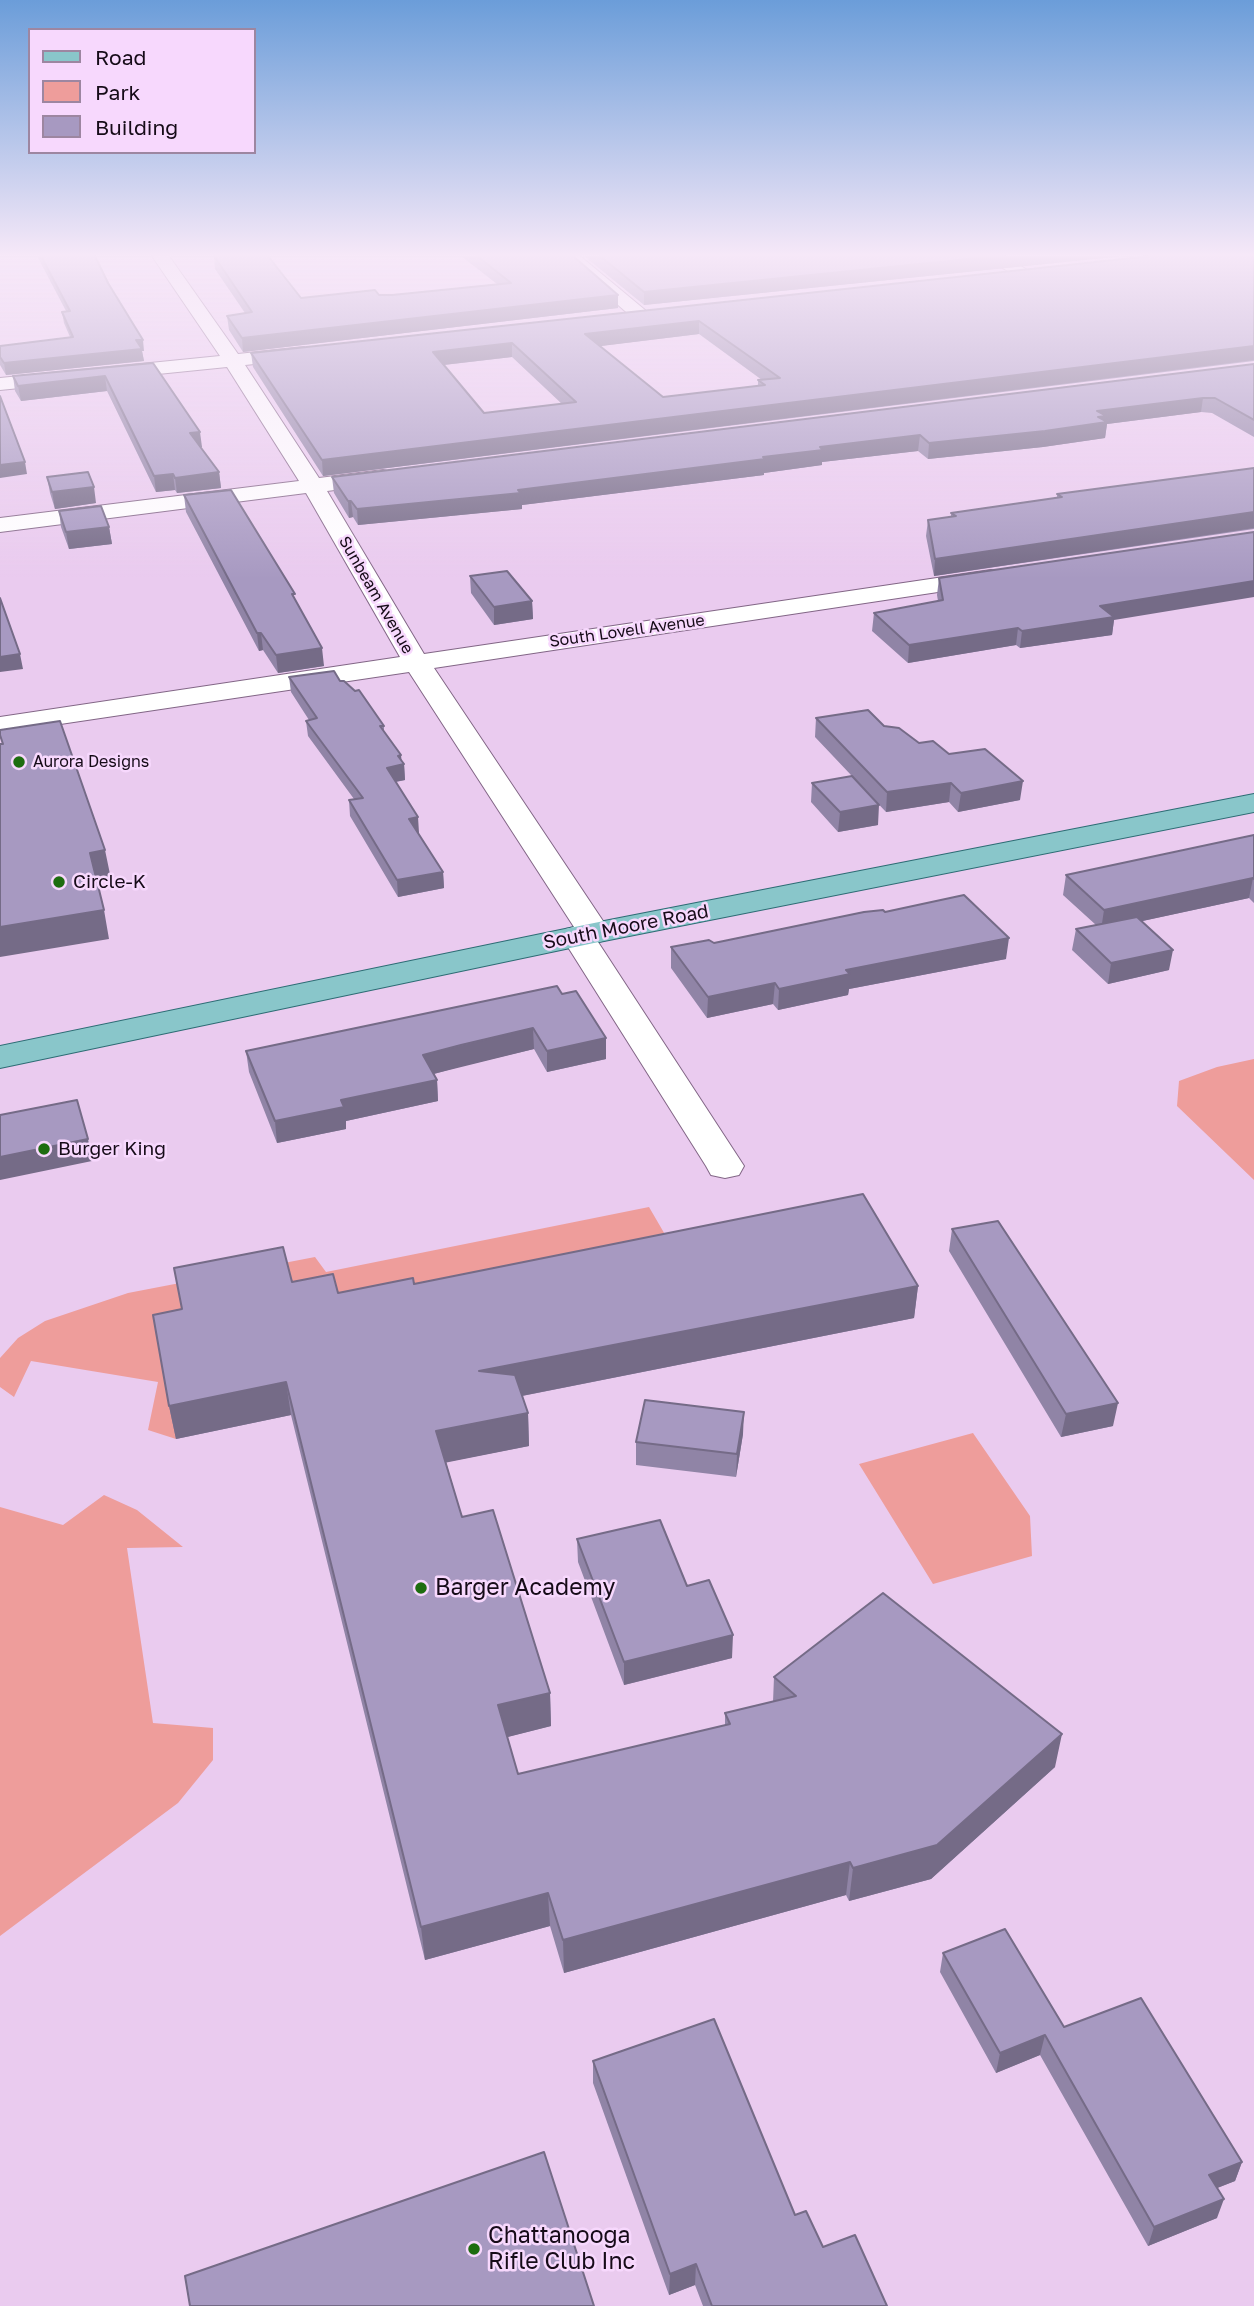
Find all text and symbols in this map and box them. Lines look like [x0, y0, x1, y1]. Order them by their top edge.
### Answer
legend [28, 28, 256, 154]
text: Road [95, 44, 146, 70]
text: Park [95, 79, 140, 105]
text: Building [95, 114, 178, 140]
street label: Sunbeam Avenue [335, 533, 417, 657]
street label: South Lovell Avenue [548, 611, 706, 651]
place label: Aurora Designs [33, 752, 149, 772]
marker: Aurora Designs [11, 754, 27, 770]
place label: Circle-K [73, 871, 146, 893]
marker: Circle-K [51, 874, 67, 890]
street label: South Moore Road [541, 900, 711, 954]
place label: Burger King [58, 1138, 166, 1160]
marker: Burger King [36, 1141, 52, 1157]
place label: Barger Academy [435, 1574, 615, 1602]
marker: Barger Academy [413, 1580, 429, 1596]
place label: Chattanooga Rifle Club Inc [488, 2222, 635, 2276]
marker: Chattanooga Rifle Club Inc [466, 2241, 482, 2257]

